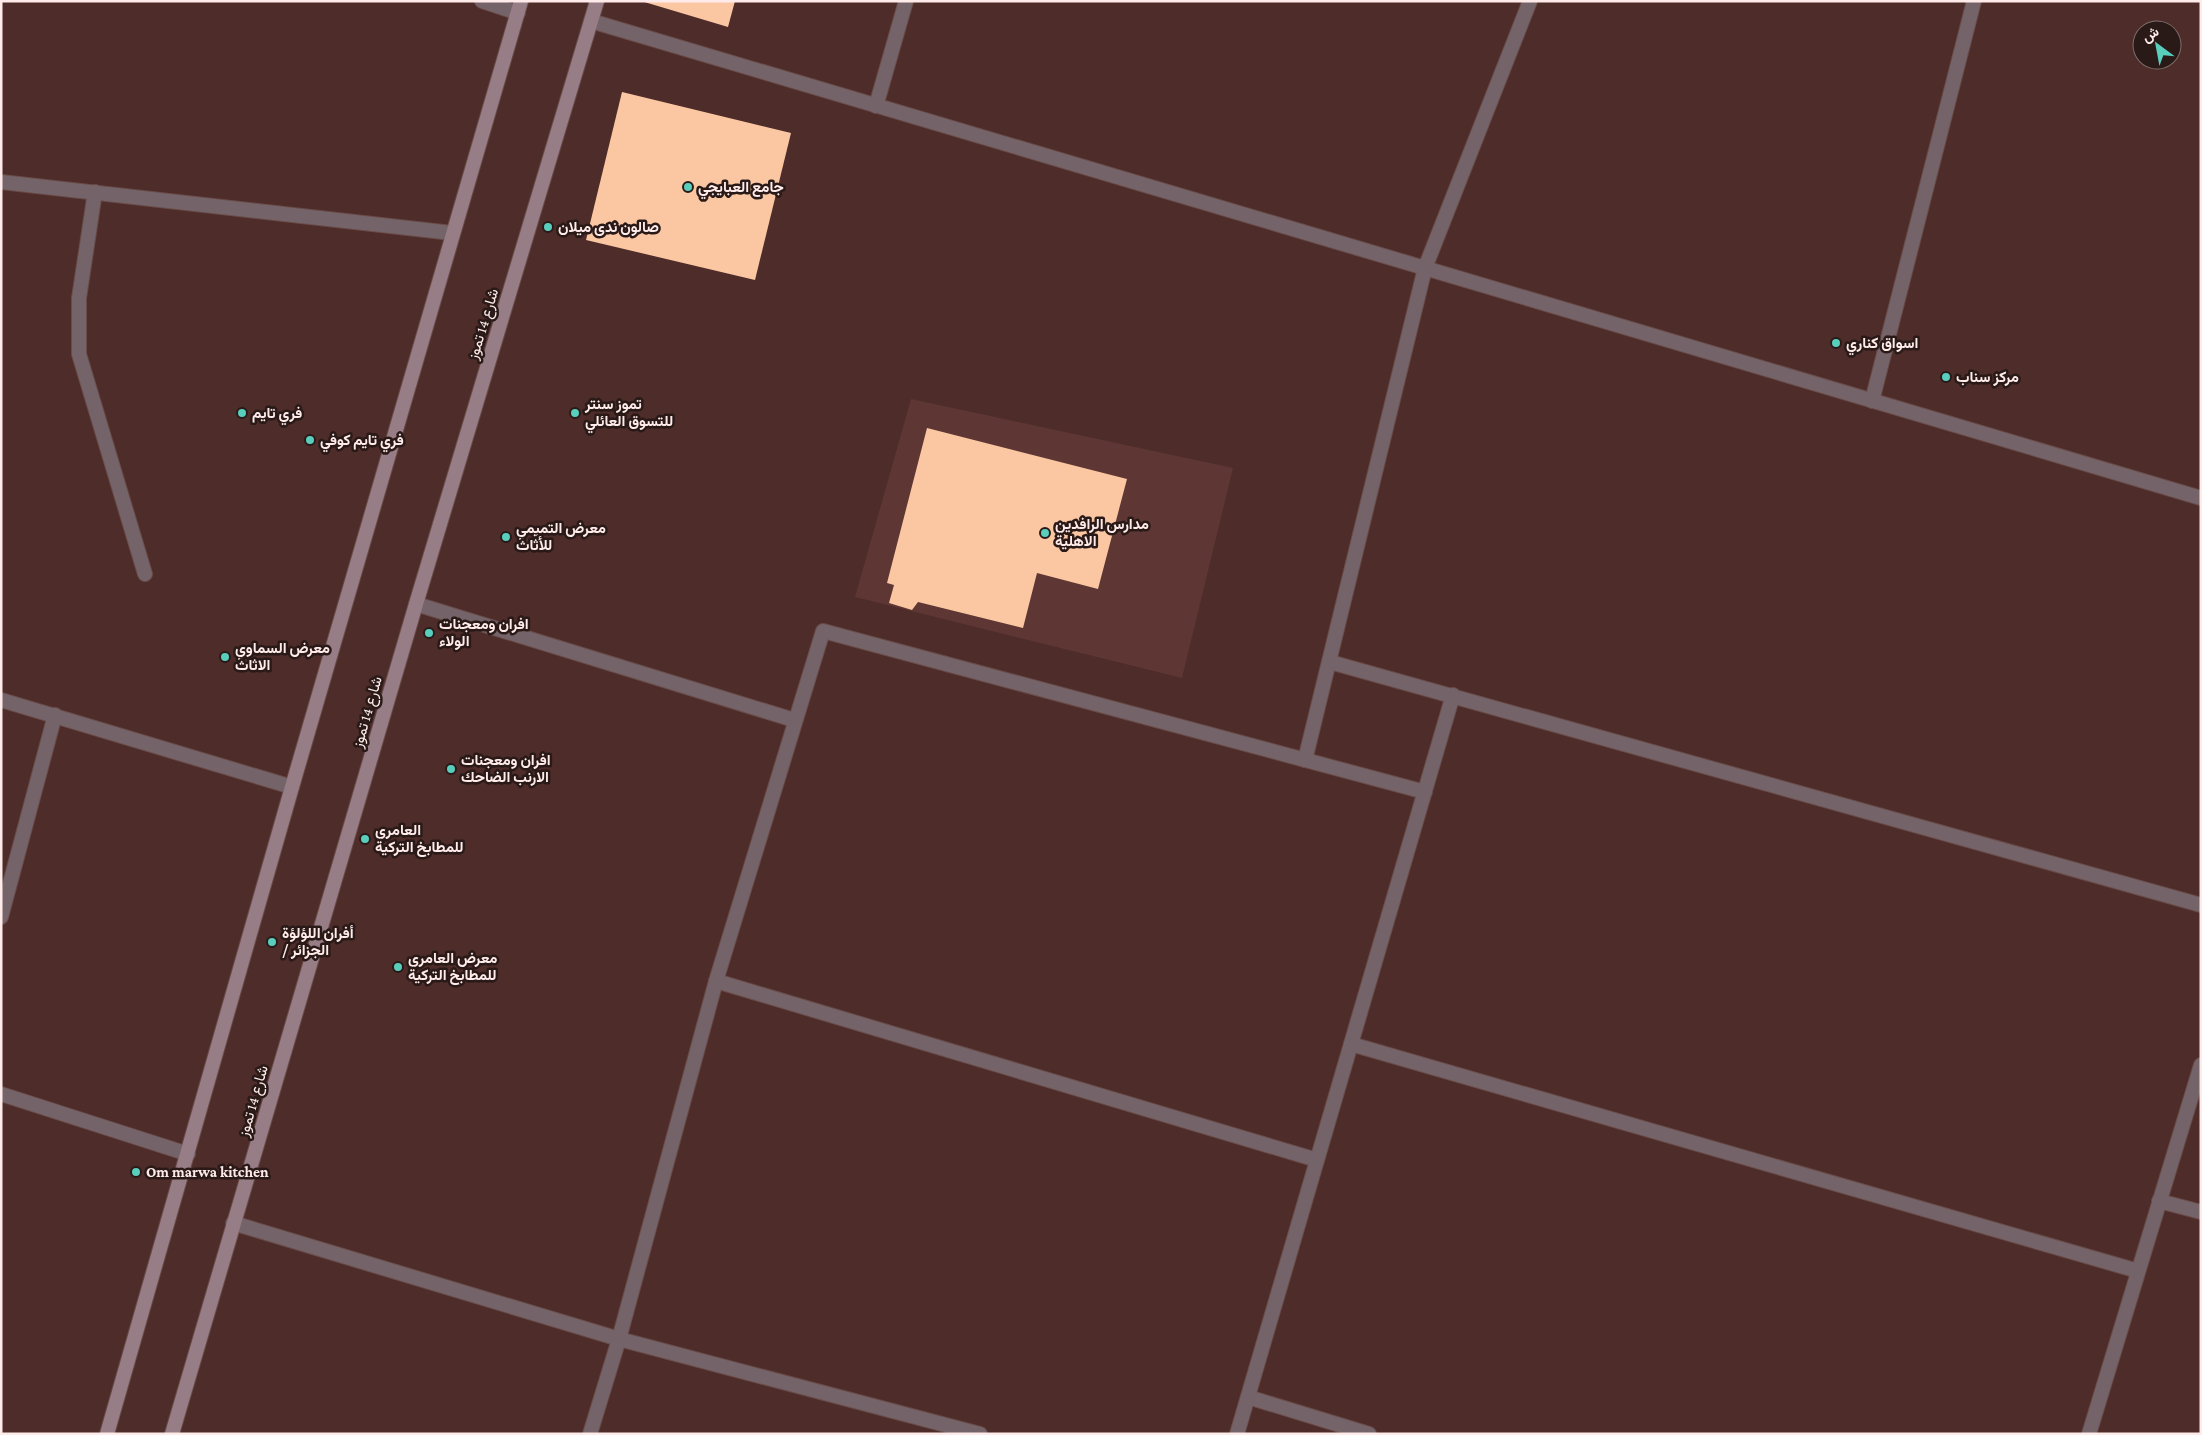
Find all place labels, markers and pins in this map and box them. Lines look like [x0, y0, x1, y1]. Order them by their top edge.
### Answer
place label: جامع العبايجي [698, 179, 784, 200]
marker: جامع العبايجي [682, 181, 694, 193]
place label: صالون ندى ميلان [558, 219, 659, 236]
marker: صالون ندى ميلان [542, 221, 554, 233]
place label: اسواق كناري [1846, 335, 1918, 356]
marker: اسواق كناري [1830, 337, 1842, 349]
place label: مركز سناب [1956, 369, 2019, 386]
marker: مركز سناب [1940, 371, 1952, 383]
place label: تموز سنتر للتسوق العائلي [584, 396, 673, 434]
place label: فري تايم [252, 405, 302, 426]
marker: فري تايم [236, 407, 248, 419]
marker: تموز سنتر للتسوق العائلي [569, 407, 581, 419]
place label: فري تايم كوفي [320, 432, 404, 453]
marker: فري تايم كوفي [304, 434, 316, 446]
place label: مدارس الرافدين اﻻهلية [1055, 516, 1149, 550]
place label: معرض التميمي للأثاث [516, 520, 606, 553]
marker: مدارس الرافدين اﻻهلية [1039, 527, 1051, 539]
marker: معرض التميمي للأثاث [500, 531, 512, 543]
place label: افران ومعجنات الولاء [439, 616, 529, 650]
marker: افران ومعجنات الولاء [423, 627, 435, 639]
place label: معرض السماوي الاثاث [235, 640, 330, 673]
marker: معرض السماوي الاثاث [219, 651, 231, 663]
place label: افران ومعجنات الارنب الضاحك [461, 752, 551, 786]
marker: افران ومعجنات الارنب الضاحك [445, 763, 457, 775]
place label: العامري للمطابخ التركية [375, 822, 464, 857]
marker: العامري للمطابخ التركية [359, 833, 371, 845]
place label: أفران اللؤلؤة / الجزائر [282, 925, 354, 959]
marker: أفران اللؤلؤة / الجزائر [266, 936, 278, 948]
place label: معرض العامري للمطابخ التركية [408, 950, 497, 985]
marker: معرض العامري للمطابخ التركية [392, 961, 404, 973]
place label: Om marwa kitchen [146, 1164, 269, 1180]
marker: Om marwa kitchen [130, 1166, 142, 1178]

